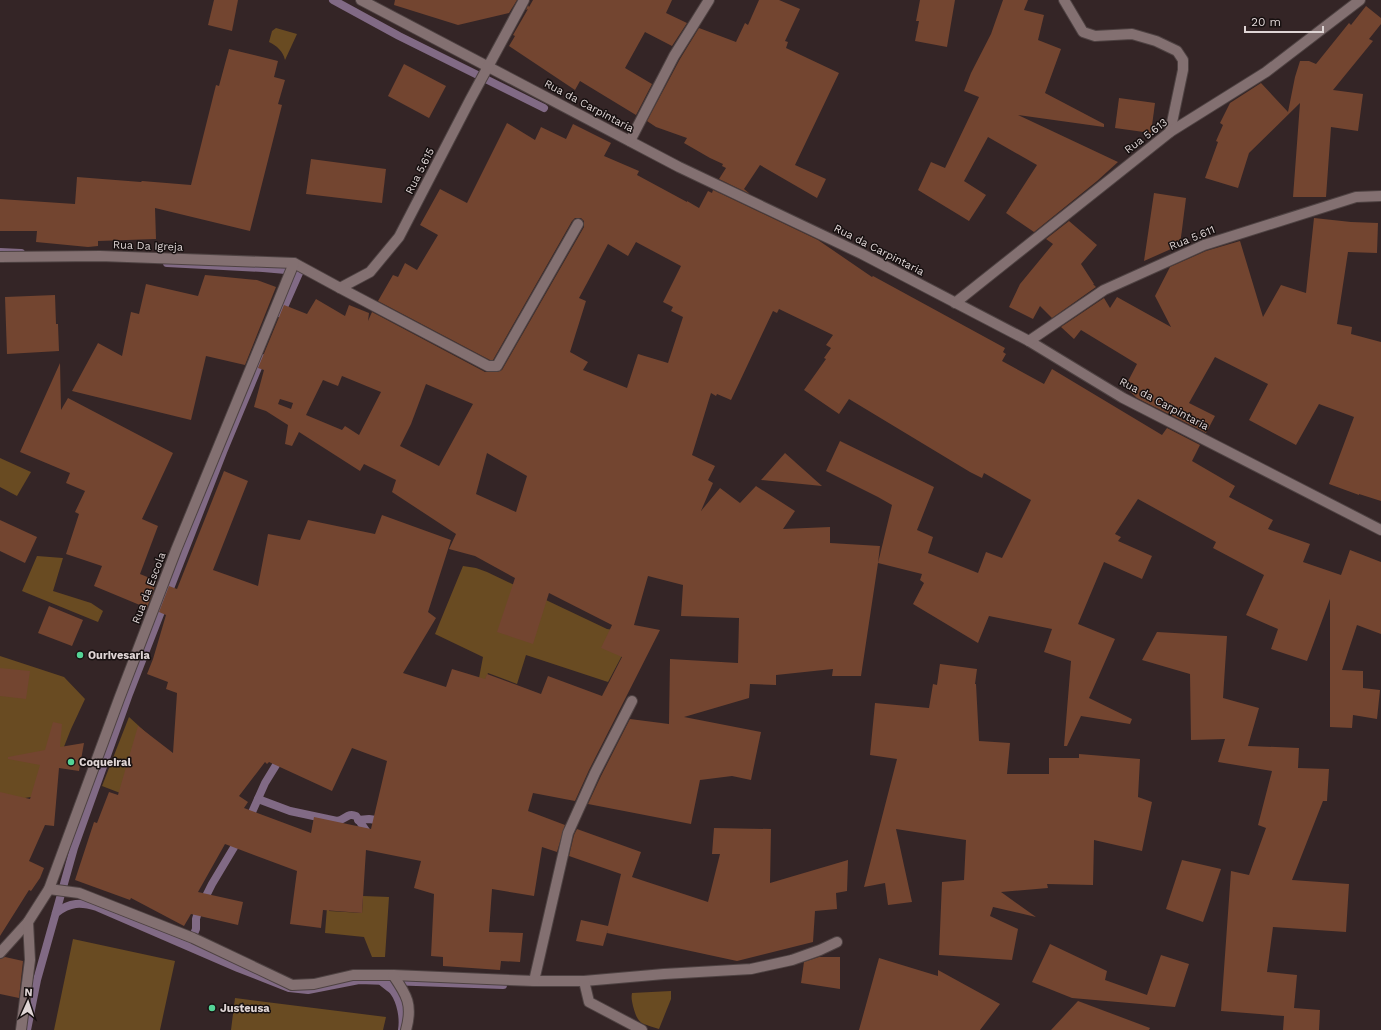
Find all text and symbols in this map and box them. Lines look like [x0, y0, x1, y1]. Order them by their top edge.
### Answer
scale bar [1245, 8, 1323, 34]
text: 20 m [1251, 15, 1281, 29]
street label: Rua da Carpintaria [542, 77, 636, 135]
street label: Rua 5.613 [1122, 116, 1170, 156]
street label: Rua 5.615 [403, 146, 437, 196]
street label: Rua da Carpintaria [832, 222, 926, 278]
street label: Rua 5.611 [1167, 223, 1217, 253]
street label: Rua Da Igreja [113, 238, 183, 254]
street label: Rua da Carpintaria [1117, 375, 1211, 433]
street label: Rua da Escola [129, 550, 169, 626]
place label: Ourivesaria [88, 649, 150, 662]
marker: Ourivesaria [75, 650, 85, 660]
place label: Coqueiral [79, 756, 131, 769]
marker: Coqueiral [66, 757, 76, 767]
north arrow [8, 982, 48, 1022]
text: N [24, 986, 33, 999]
place label: Justeusa [220, 1002, 270, 1015]
marker: Justeusa [207, 1003, 217, 1013]

